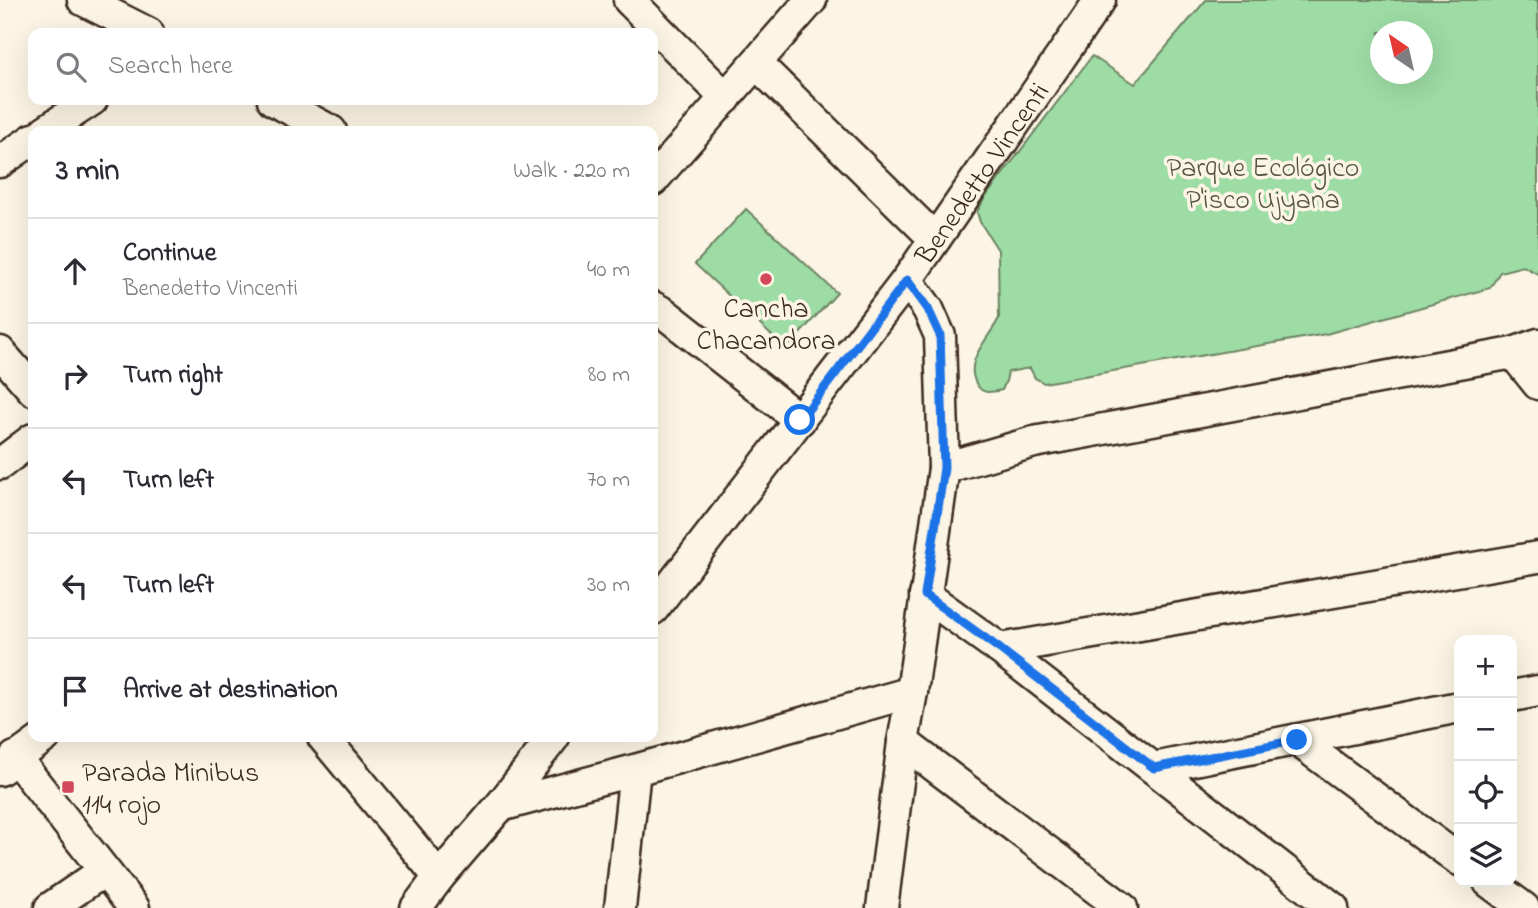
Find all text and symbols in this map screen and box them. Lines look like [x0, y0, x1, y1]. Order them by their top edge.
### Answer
north arrow [1370, 21, 1433, 84]
search box [28, 28, 658, 105]
icon: search [52, 48, 90, 86]
text: Search here [108, 48, 233, 86]
street label: Benedetto Vincenti [906, 75, 1061, 275]
park label: Parque Ecológico P'isco Ujyana [1167, 149, 1359, 222]
text: 3 min [56, 150, 119, 194]
text: Walk · 220 m [513, 155, 630, 188]
text: Continue [123, 235, 216, 273]
icon: ahead [56, 252, 94, 290]
text: 40 m [587, 254, 630, 287]
marker: Cancha Chacandora [758, 271, 774, 287]
text: Benedetto Vincenti [123, 273, 298, 306]
place label: Cancha Chacandora [696, 290, 836, 363]
icon: right [56, 357, 94, 395]
text: Turn right [123, 357, 223, 395]
text: 80 m [588, 359, 630, 392]
route start [784, 404, 815, 435]
icon: left [56, 462, 94, 500]
text: Turn left [123, 462, 214, 500]
text: 70 m [587, 464, 630, 497]
icon: left [56, 567, 94, 605]
text: Turn left [123, 567, 214, 605]
text: 30 m [587, 569, 630, 602]
map controls [1454, 635, 1517, 887]
button: + [1454, 635, 1517, 698]
icon: arrive [56, 672, 94, 710]
text: Arrive at destination [123, 672, 338, 710]
button: − [1454, 698, 1517, 761]
route end [1281, 724, 1312, 755]
place label: Parada Minibus 114 rojo [82, 754, 259, 827]
button: locate [1454, 761, 1517, 824]
marker: Parada Minibus 114 rojo [60, 779, 76, 795]
button: layers [1454, 824, 1517, 887]

